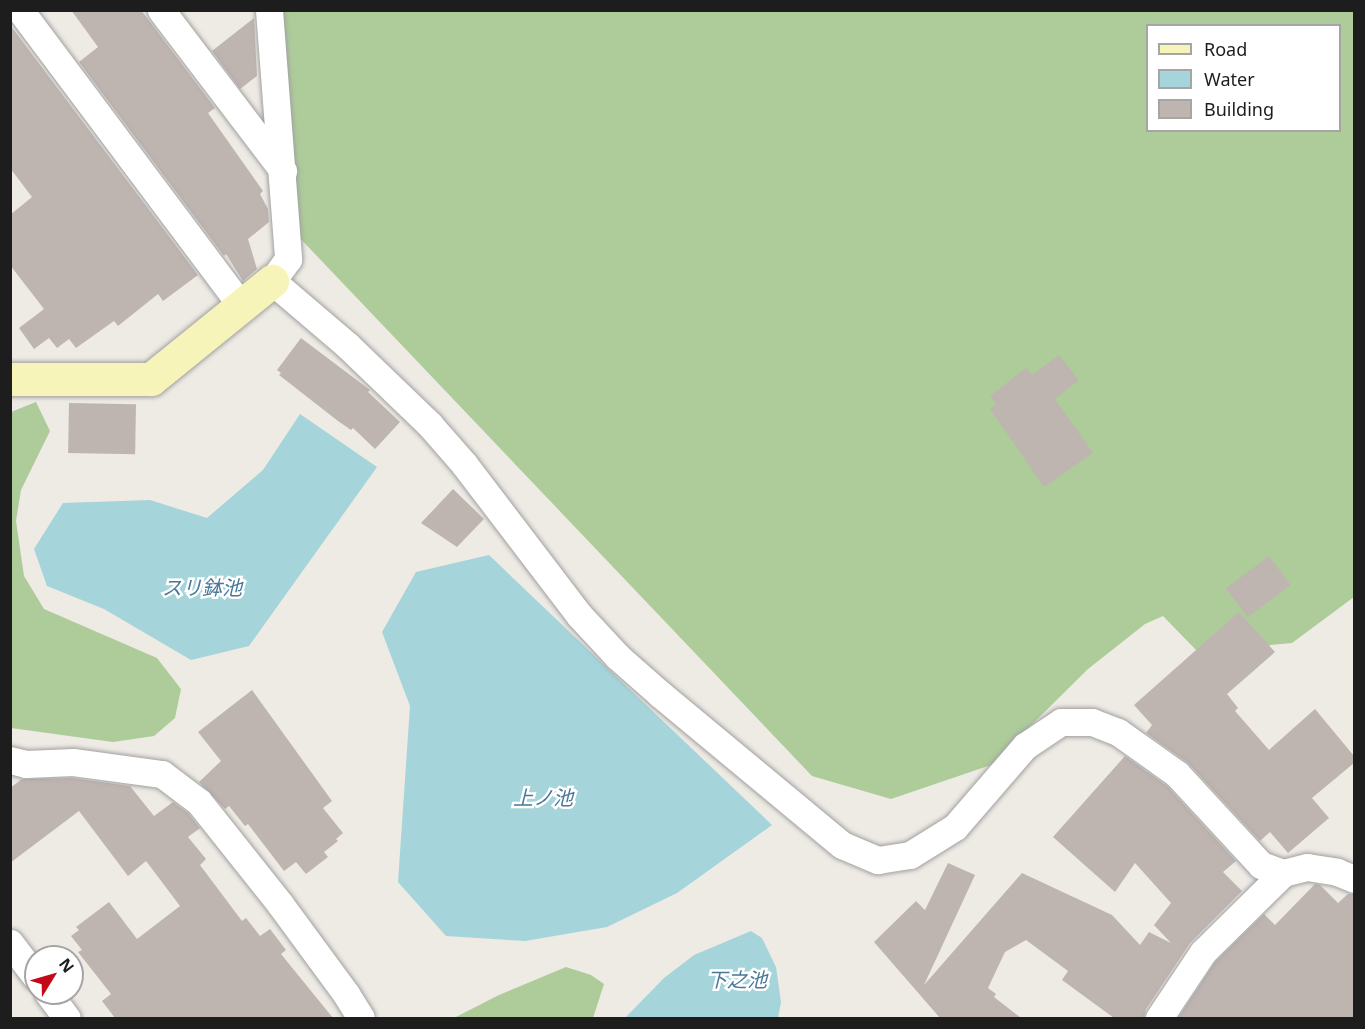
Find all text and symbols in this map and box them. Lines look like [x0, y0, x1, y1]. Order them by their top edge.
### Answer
legend [1146, 24, 1341, 132]
text: Road [1204, 37, 1247, 61]
text: Water [1204, 67, 1255, 91]
text: Building [1204, 97, 1274, 121]
water label: スリ鉢池 [162, 575, 242, 599]
water label: 上ノ池 [513, 785, 573, 809]
north arrow [24, 945, 84, 1005]
text: N [54, 954, 79, 977]
water label: 下之池 [707, 967, 767, 991]

